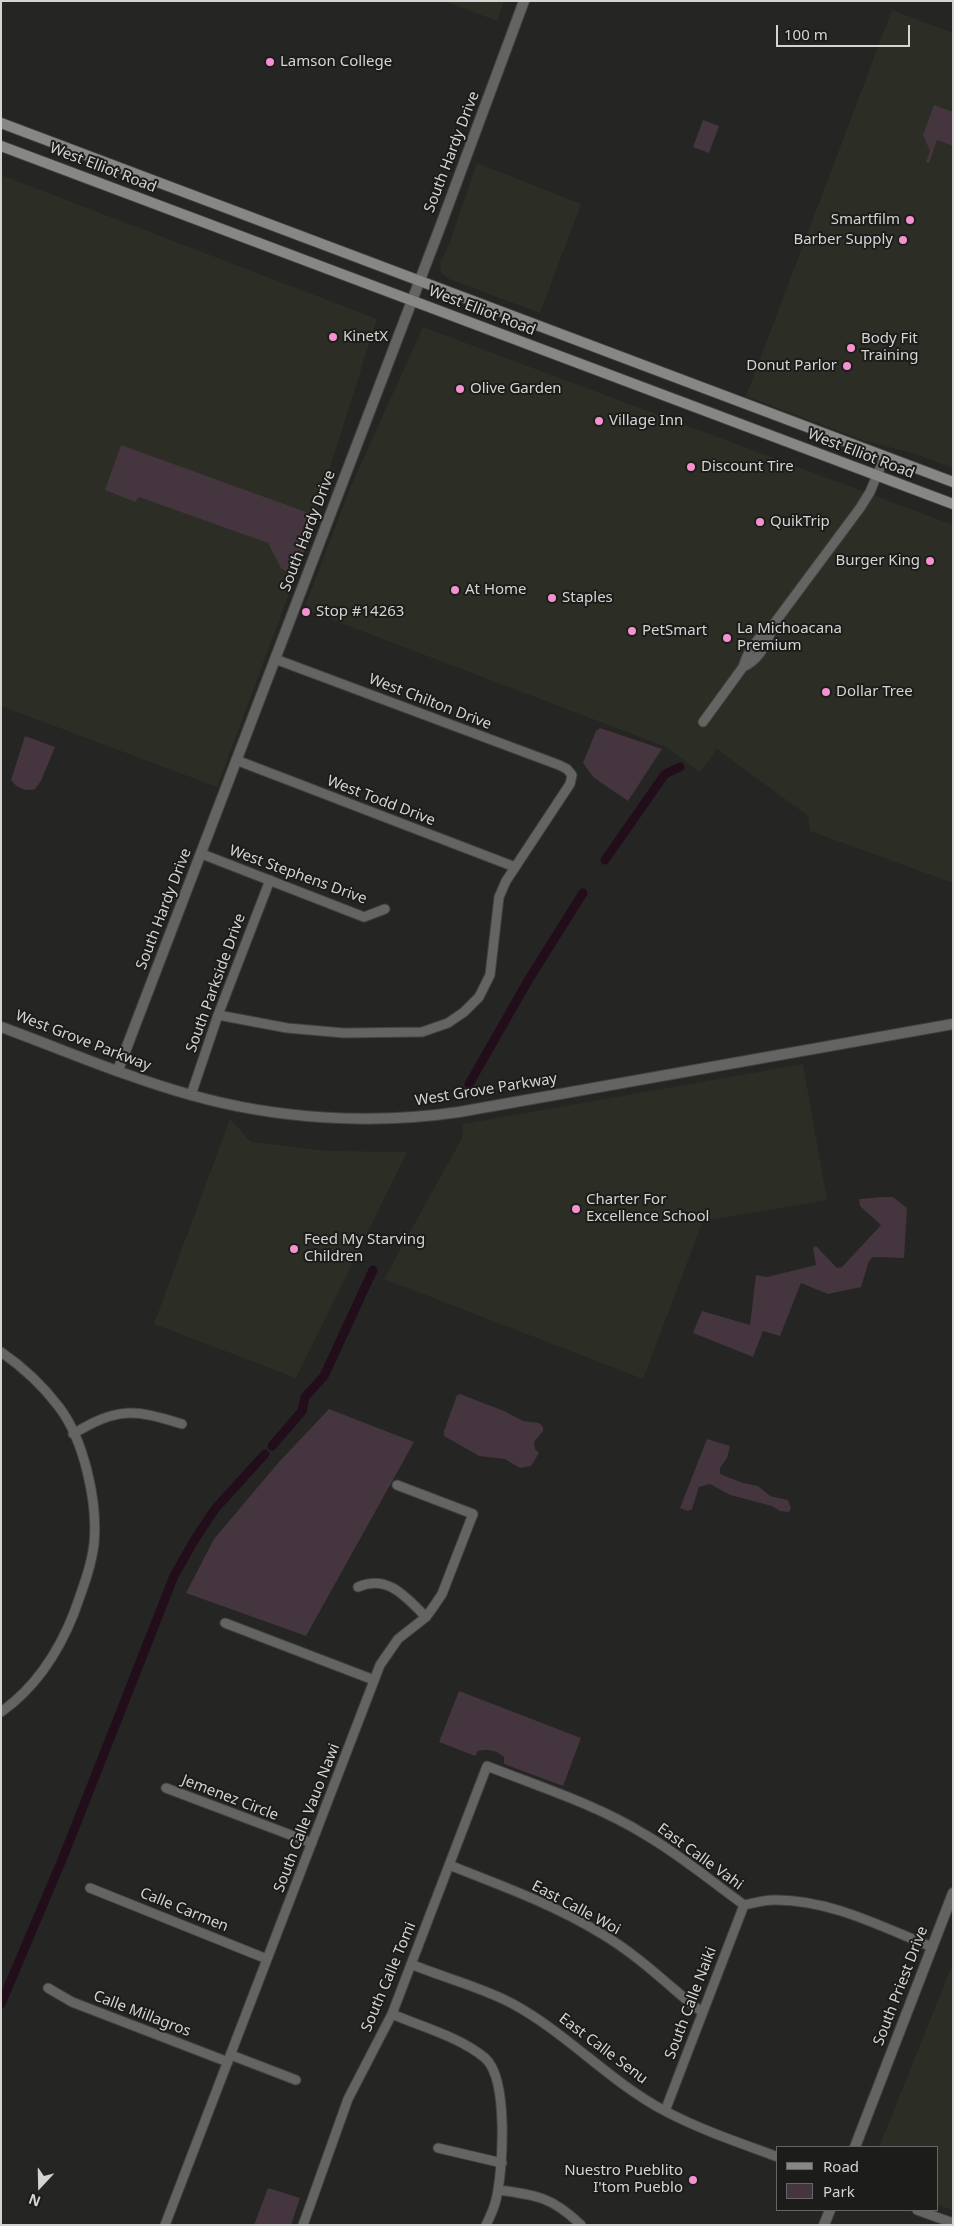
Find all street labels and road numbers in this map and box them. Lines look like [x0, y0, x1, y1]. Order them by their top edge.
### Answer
street label: South Hardy Drive [421, 89, 483, 215]
street label: West Elliot Road [47, 139, 159, 197]
street label: West Elliot Road [426, 282, 538, 340]
street label: West Elliot Road [805, 425, 917, 483]
street label: South Hardy Drive [277, 468, 339, 594]
street label: West Chilton Drive [366, 670, 494, 734]
street label: West Todd Drive [324, 772, 438, 830]
street label: West Stephens Drive [227, 842, 369, 908]
street label: South Hardy Drive [133, 846, 195, 972]
street label: South Parkside Drive [182, 911, 250, 1055]
street label: West Grove Parkway [13, 1007, 153, 1075]
street label: West Grove Parkway [414, 1070, 558, 1110]
street label: South Calle Vauo Nawi [270, 1741, 344, 1895]
street label: Jemenez Circle [179, 1771, 281, 1825]
street label: East Calle Vahi [654, 1820, 746, 1894]
street label: East Calle Woi [529, 1877, 623, 1939]
street label: Calle Carmen [137, 1884, 231, 1936]
street label: South Calle Tomi [358, 1919, 420, 2035]
street label: South Priest Drive [870, 1924, 932, 2048]
street label: South Calle Naiki [661, 1944, 721, 2062]
street label: Calle Millagros [91, 1987, 193, 2041]
street label: East Calle Senu [555, 2010, 651, 2088]

